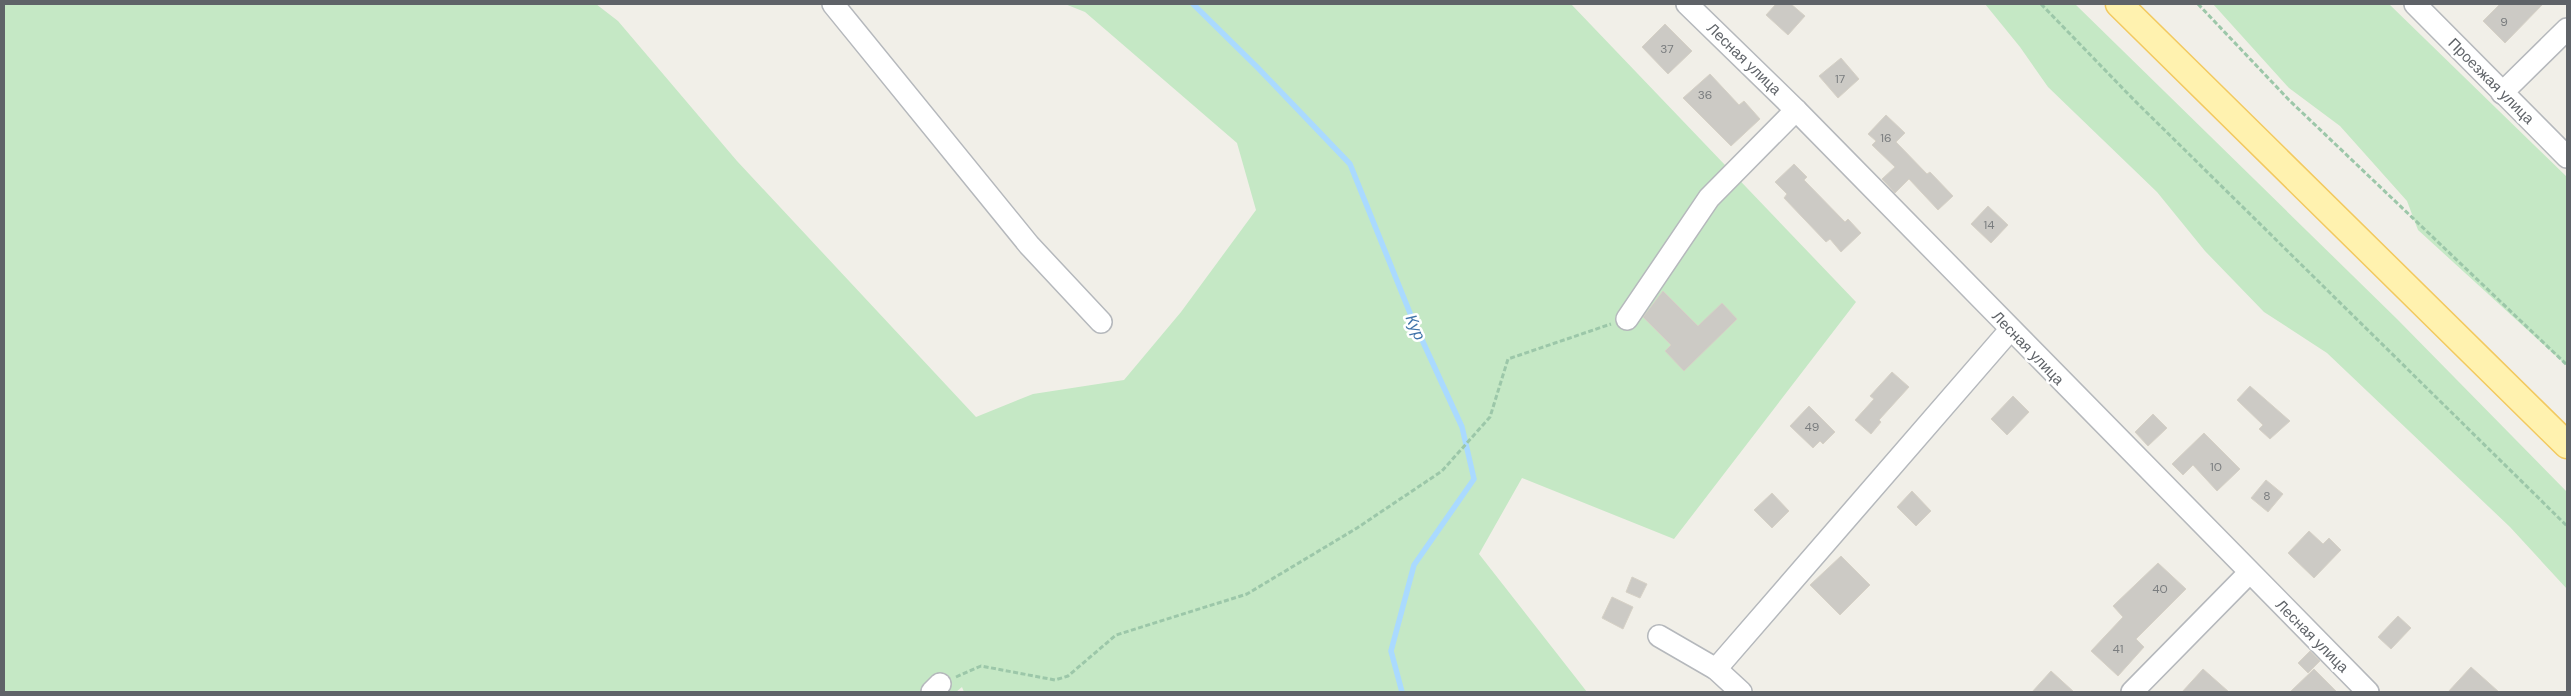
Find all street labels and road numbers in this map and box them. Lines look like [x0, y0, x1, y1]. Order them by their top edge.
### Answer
street label: Лесная улица [1703, 19, 1786, 100]
street label: Проезжая улица [2444, 34, 2539, 129]
street label: Лесная улица [1988, 307, 2069, 390]
street label: Лесная улица [2271, 595, 2353, 677]

